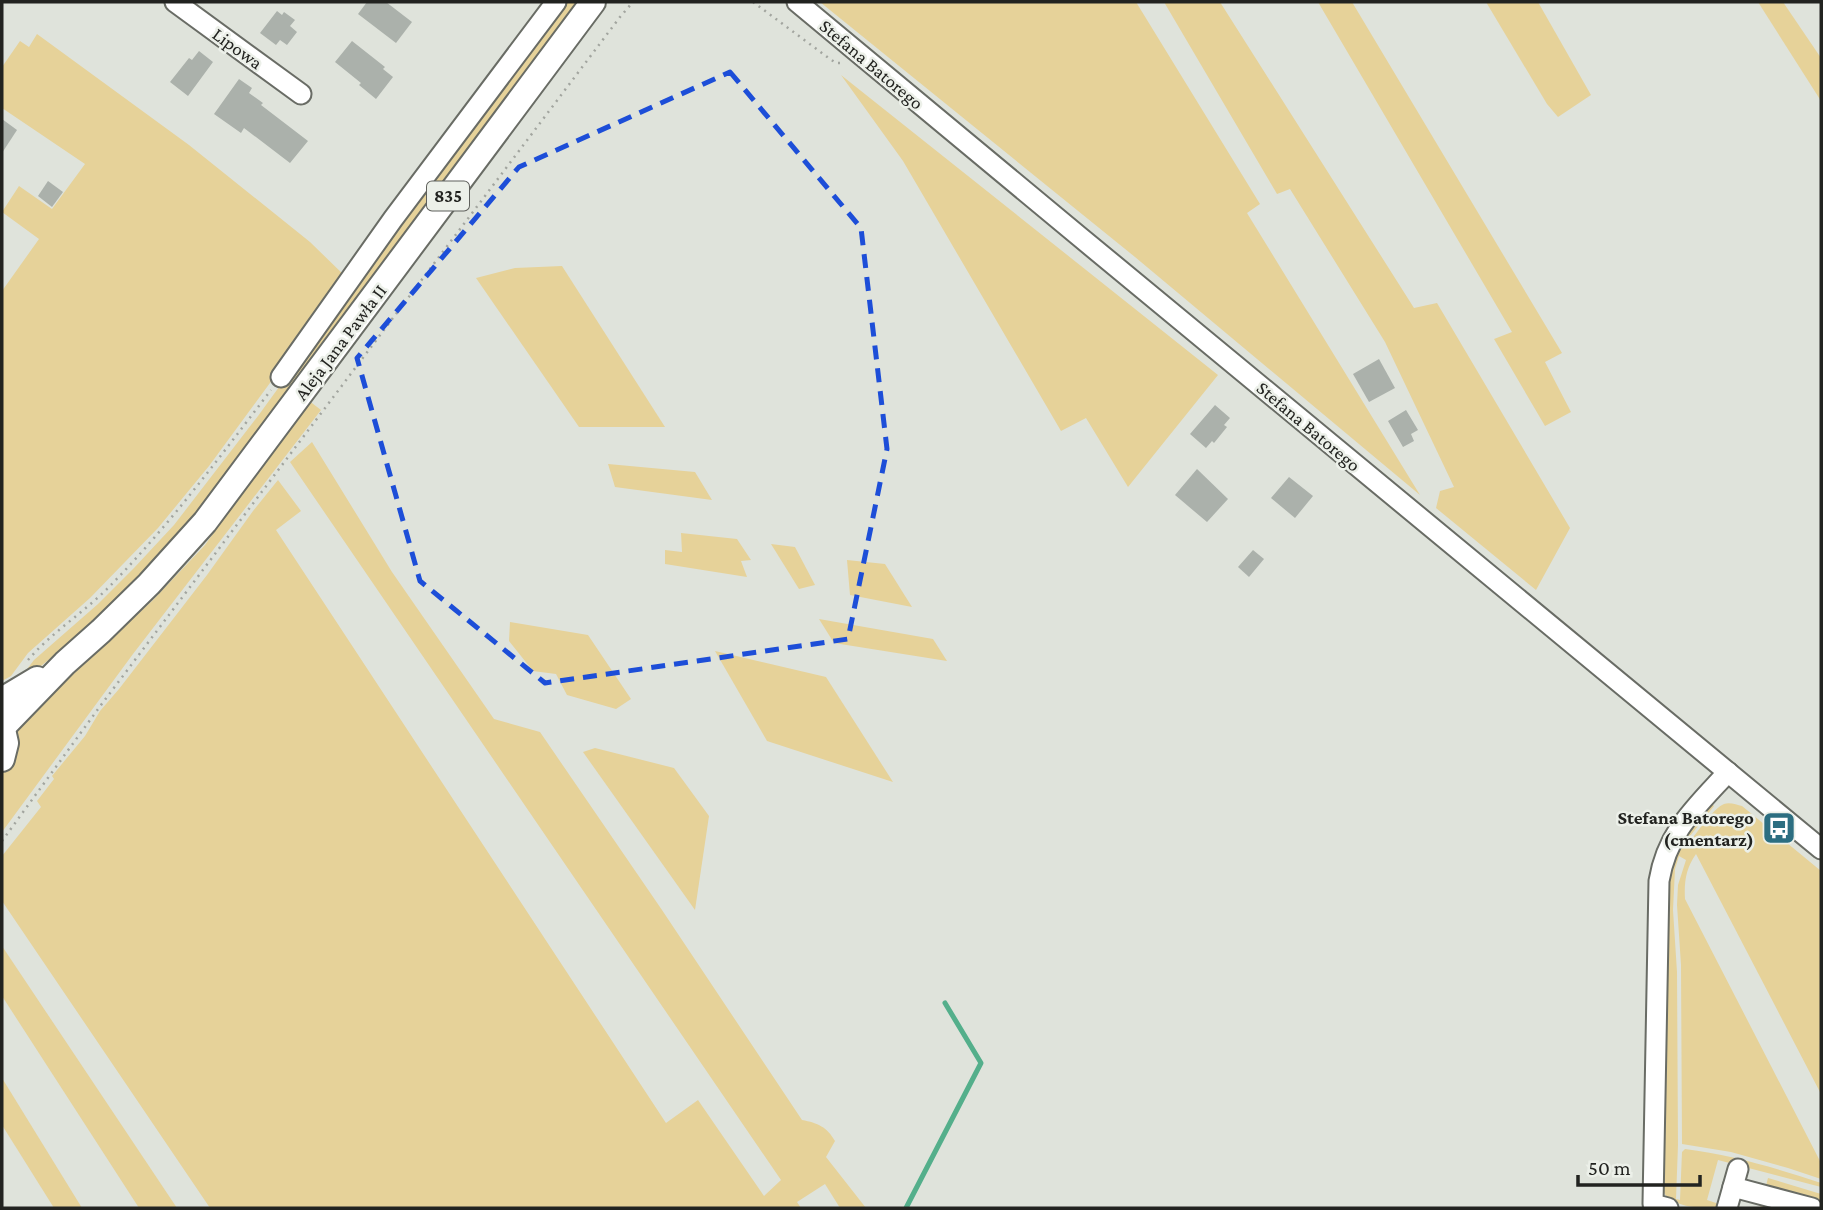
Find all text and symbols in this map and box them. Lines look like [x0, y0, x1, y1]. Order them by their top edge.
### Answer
street label: Stefana Batorego [816, 15, 928, 114]
street label: Lipowa [209, 23, 267, 74]
road number: 835 [427, 182, 469, 210]
street label: Aleja Jana Pawła II [290, 280, 391, 405]
street label: Stefana Batorego [1253, 377, 1365, 476]
place label: Stefana Batorego (cmentarz) [1618, 807, 1754, 851]
bus stop icon: Stefana Batorego (cmentarz) [1760, 809, 1798, 847]
scale bar [1578, 1144, 1700, 1188]
text: 50 m [1588, 1156, 1631, 1180]

